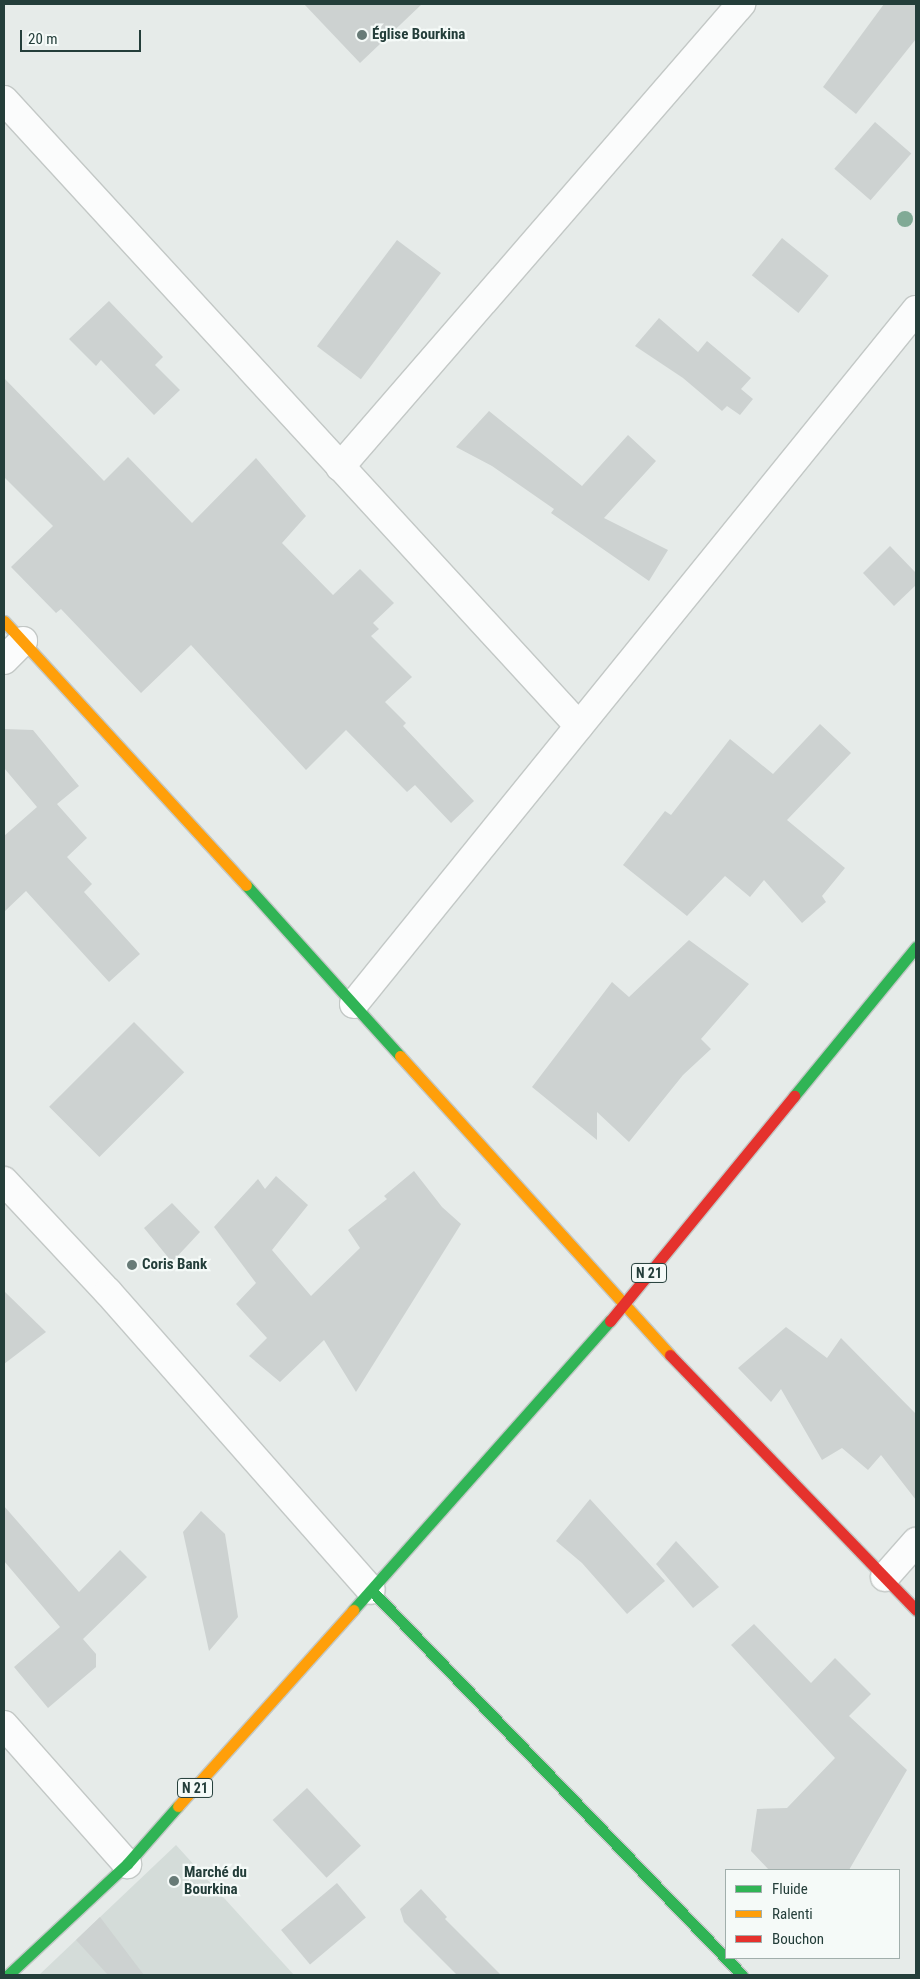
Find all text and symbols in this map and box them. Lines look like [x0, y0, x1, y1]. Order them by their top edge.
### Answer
scale bar [22, 20, 144, 52]
place label: Église Bourkina [372, 26, 465, 44]
marker: Église Bourkina [356, 29, 368, 41]
text: 20 m [28, 30, 58, 48]
place label: Coris Bank [142, 1256, 207, 1274]
marker: Coris Bank [126, 1259, 138, 1271]
road number: N 21 [630, 1262, 668, 1284]
road number: N 21 [176, 1776, 214, 1800]
place label: Marché du Bourkina [184, 1863, 247, 1898]
legend [725, 1869, 900, 1959]
marker: Marché du Bourkina [168, 1875, 180, 1887]
text: Fluide [772, 1880, 808, 1898]
text: Ralenti [772, 1905, 813, 1923]
text: Bouchon [772, 1930, 824, 1948]

